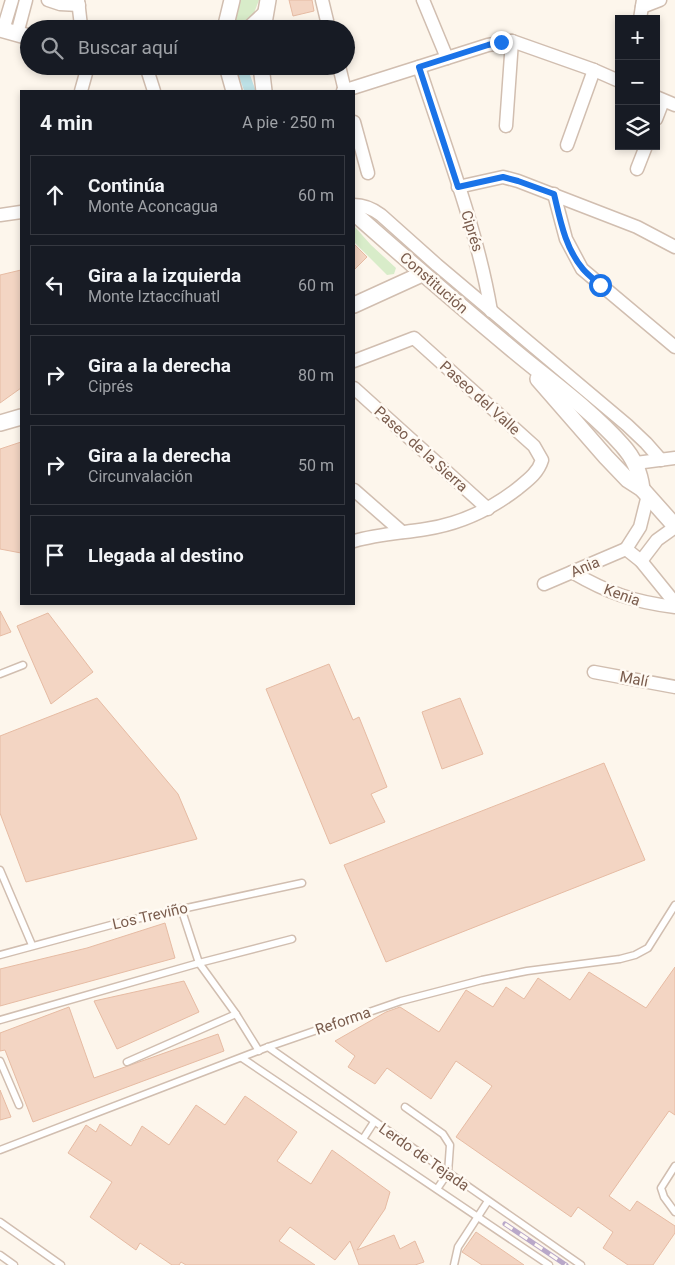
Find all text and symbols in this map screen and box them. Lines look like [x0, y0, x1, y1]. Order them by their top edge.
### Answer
map controls [615, 15, 660, 150]
button: + [615, 15, 660, 60]
search box [20, 20, 355, 75]
route end [490, 31, 513, 54]
icon: search [38, 34, 66, 62]
text: Buscar aquí [78, 36, 178, 59]
button: − [615, 60, 660, 105]
button: layers [615, 105, 660, 150]
text: 4 min [40, 111, 93, 135]
text: A pie · 250 m [242, 113, 335, 132]
text: Continúa [88, 174, 165, 197]
icon: ahead [41, 181, 69, 209]
text: 60 m [298, 186, 334, 205]
text: Monte Aconcagua [88, 197, 218, 216]
street label: Ciprés [457, 208, 487, 254]
street label: Constitución [396, 249, 472, 317]
text: Gira a la izquierda [88, 264, 241, 287]
icon: left [41, 271, 69, 299]
route start [589, 274, 612, 297]
text: 60 m [298, 276, 334, 295]
text: Monte Iztaccíhuatl [88, 287, 220, 306]
text: Gira a la derecha [88, 354, 231, 377]
street label: Paseo del Valle [436, 357, 524, 439]
icon: right [41, 361, 69, 389]
text: 80 m [298, 366, 334, 385]
text: Ciprés [88, 377, 133, 396]
street label: Paseo de la Sierra [370, 402, 472, 496]
text: Gira a la derecha [88, 444, 231, 467]
icon: right [41, 451, 69, 479]
text: 50 m [298, 456, 334, 475]
text: Circunvalación [88, 467, 193, 486]
icon: arrive [41, 541, 69, 569]
text: Llegada al destino [88, 544, 244, 567]
street label: Ania [568, 553, 602, 581]
street label: Kenia [601, 580, 643, 610]
street label: Malí [618, 667, 651, 691]
street label: Los Treviño [111, 899, 189, 933]
street label: Reforma [313, 1003, 373, 1039]
street label: Lerdo de Tejada [375, 1119, 473, 1195]

